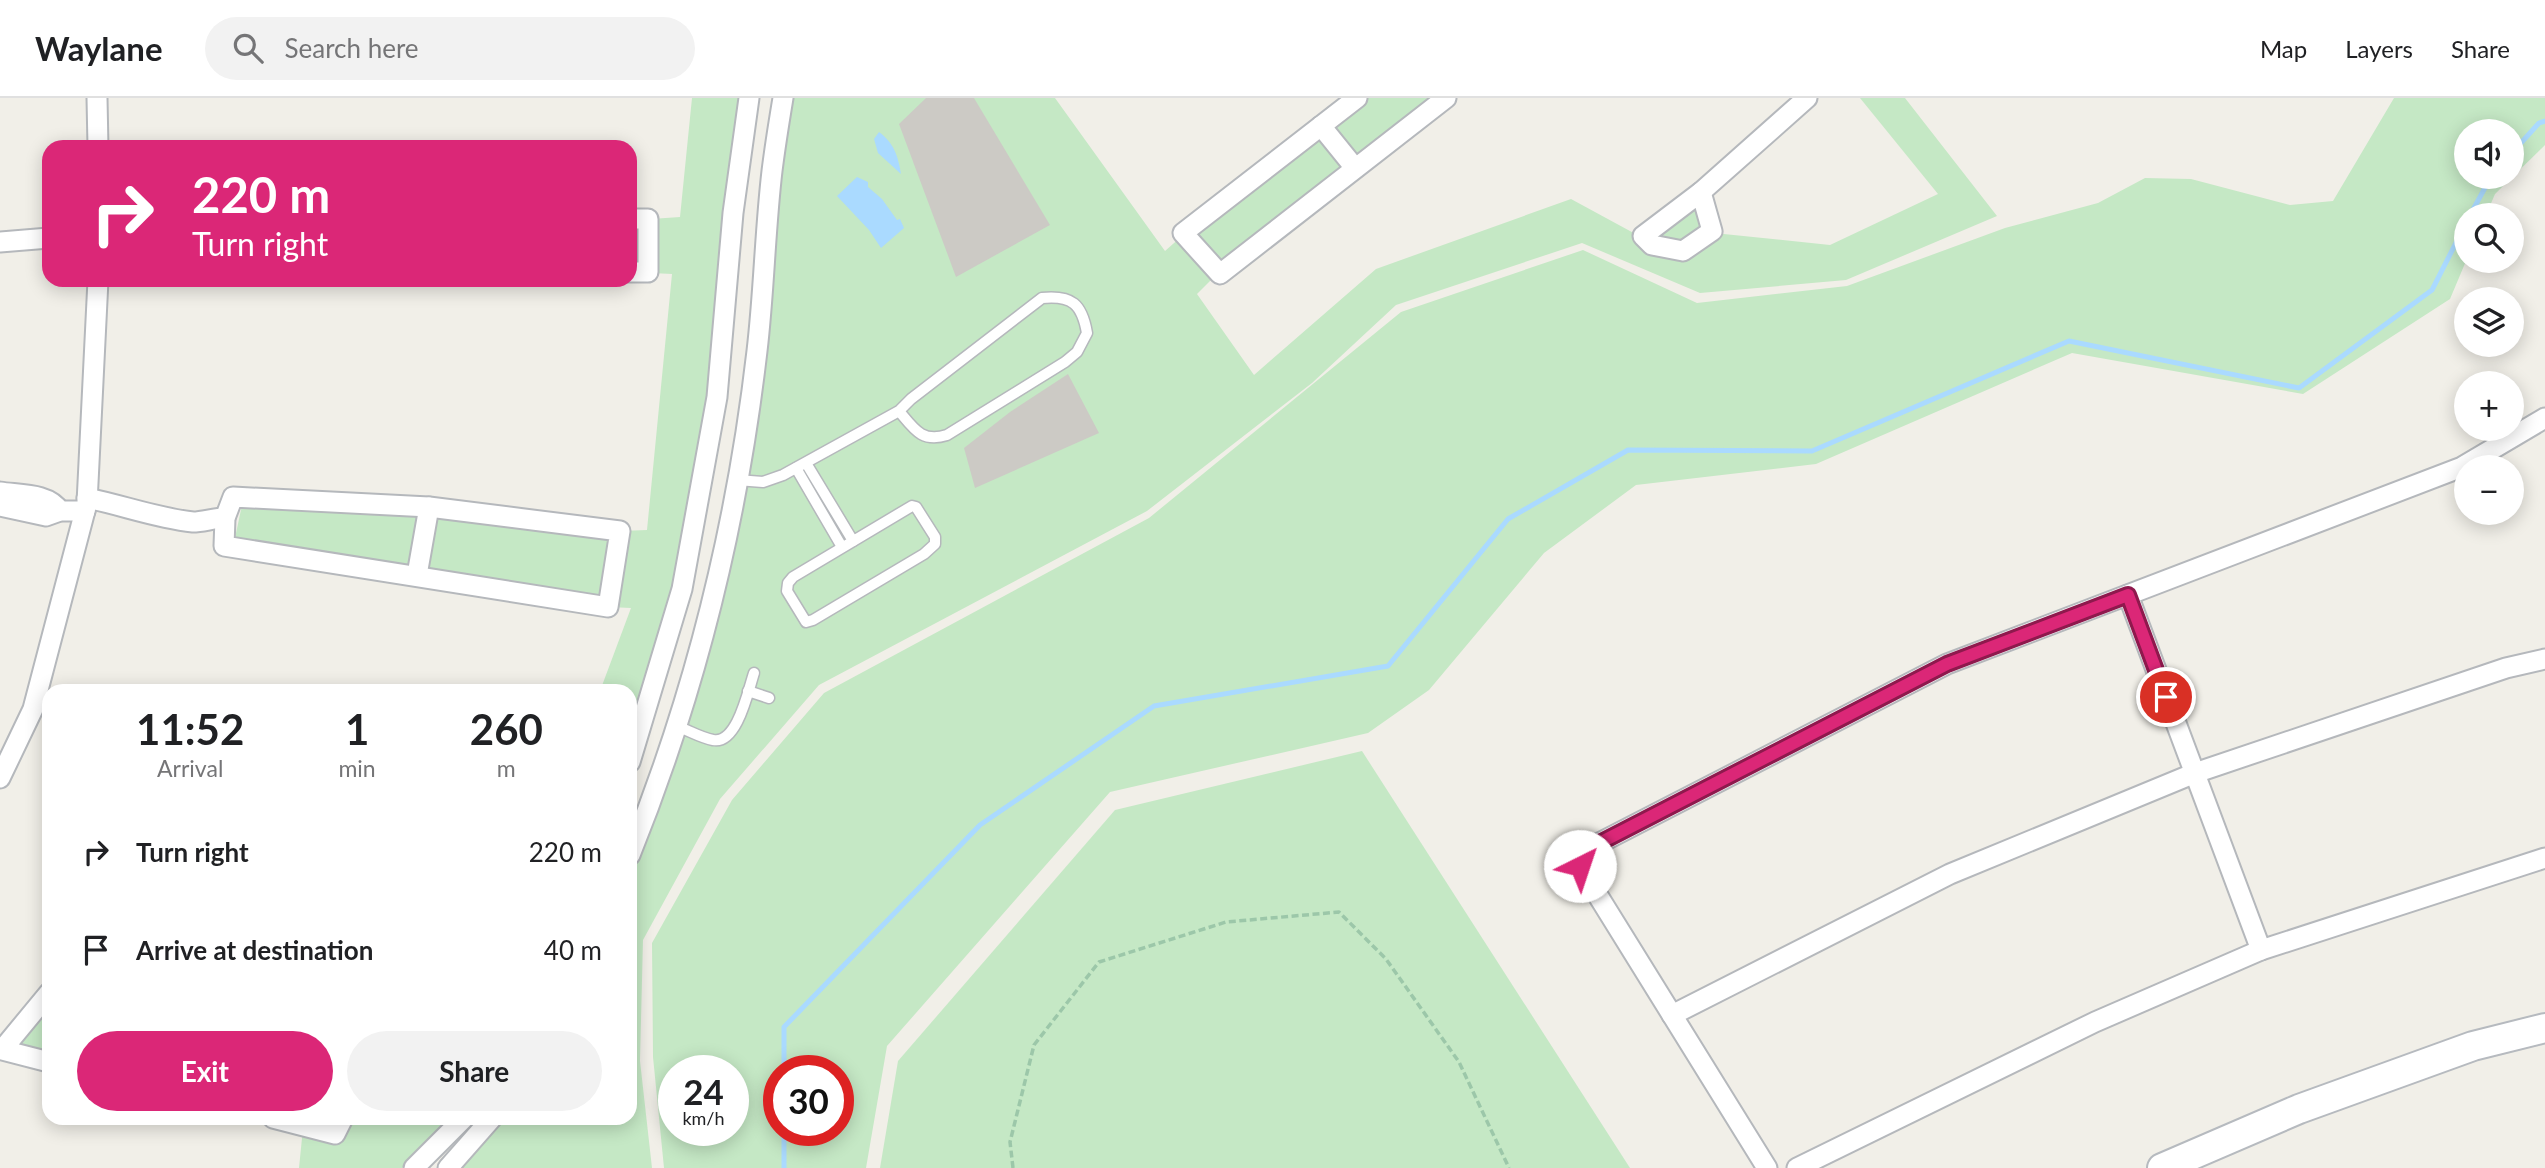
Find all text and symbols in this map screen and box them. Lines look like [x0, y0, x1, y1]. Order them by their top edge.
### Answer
search box [205, 17, 695, 80]
text: Waylane [35, 28, 163, 68]
icon: search [229, 29, 267, 67]
text: Search here [285, 32, 419, 64]
text: Map [2260, 34, 2307, 63]
text: Layers [2345, 34, 2413, 63]
text: Share [2451, 34, 2510, 63]
map controls [2454, 119, 2524, 525]
button: sound [2454, 119, 2524, 189]
text: 220 m [192, 165, 330, 223]
icon: right [77, 168, 168, 259]
button: search [2454, 203, 2524, 273]
text: Turn right [192, 224, 328, 263]
button: layers [2454, 287, 2524, 357]
button: + [2454, 371, 2524, 441]
button: − [2454, 455, 2524, 525]
pin [2136, 667, 2196, 727]
icon: arrive [2147, 678, 2185, 716]
text: 11:52 [136, 704, 244, 754]
text: 1 [345, 704, 369, 754]
text: 260 [470, 704, 543, 754]
text: Arrival [157, 754, 223, 782]
text: min [338, 754, 376, 782]
text: m [497, 754, 516, 782]
position arrow [1543, 829, 1617, 903]
icon: right [77, 833, 115, 871]
text: Turn right [136, 836, 249, 868]
text: 220 m [529, 836, 602, 868]
icon: arrive [77, 931, 115, 969]
text: Arrive at destination [136, 934, 373, 966]
text: 40 m [544, 934, 602, 966]
button: Exit [77, 1031, 333, 1111]
button: Share [347, 1031, 602, 1111]
speed limit sign: 30 [763, 1055, 854, 1146]
text: 24 [683, 1070, 724, 1112]
text: km/h [682, 1107, 725, 1129]

